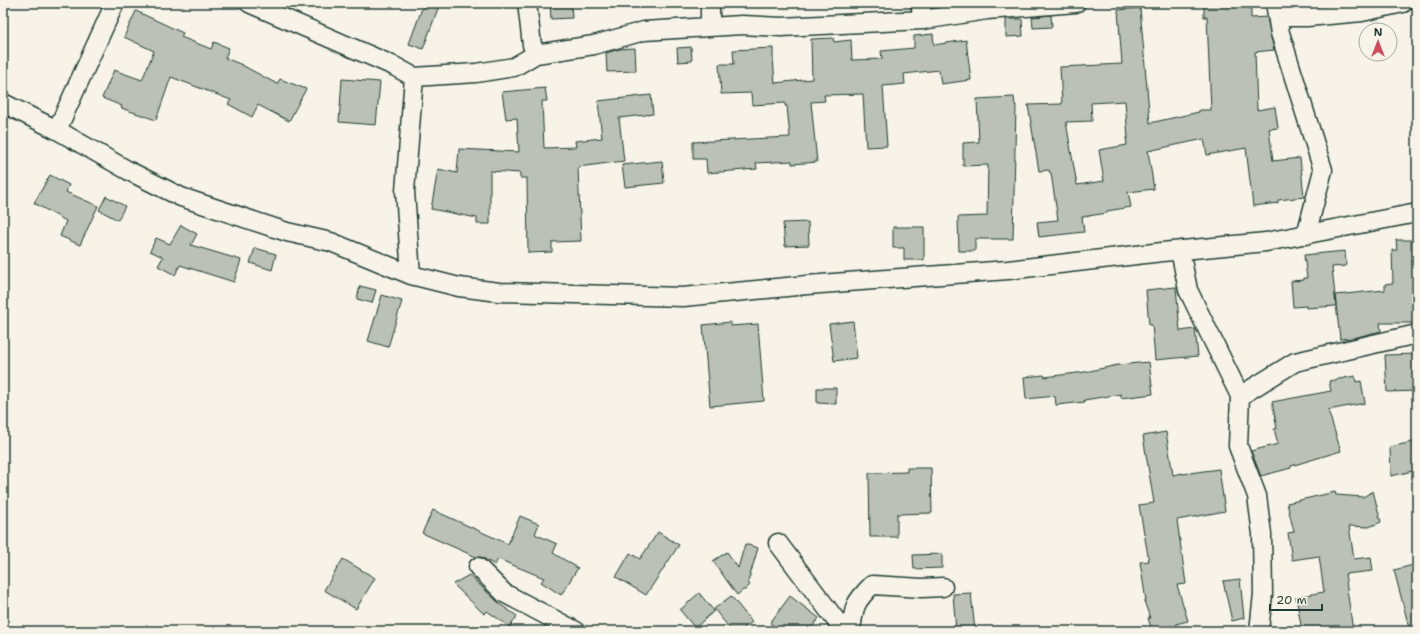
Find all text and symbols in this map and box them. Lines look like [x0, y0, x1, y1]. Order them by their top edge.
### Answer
north arrow [1358, 22, 1398, 62]
text: N [1374, 25, 1383, 40]
scale bar [1270, 586, 1322, 612]
text: 20 m [1276, 592, 1307, 608]

